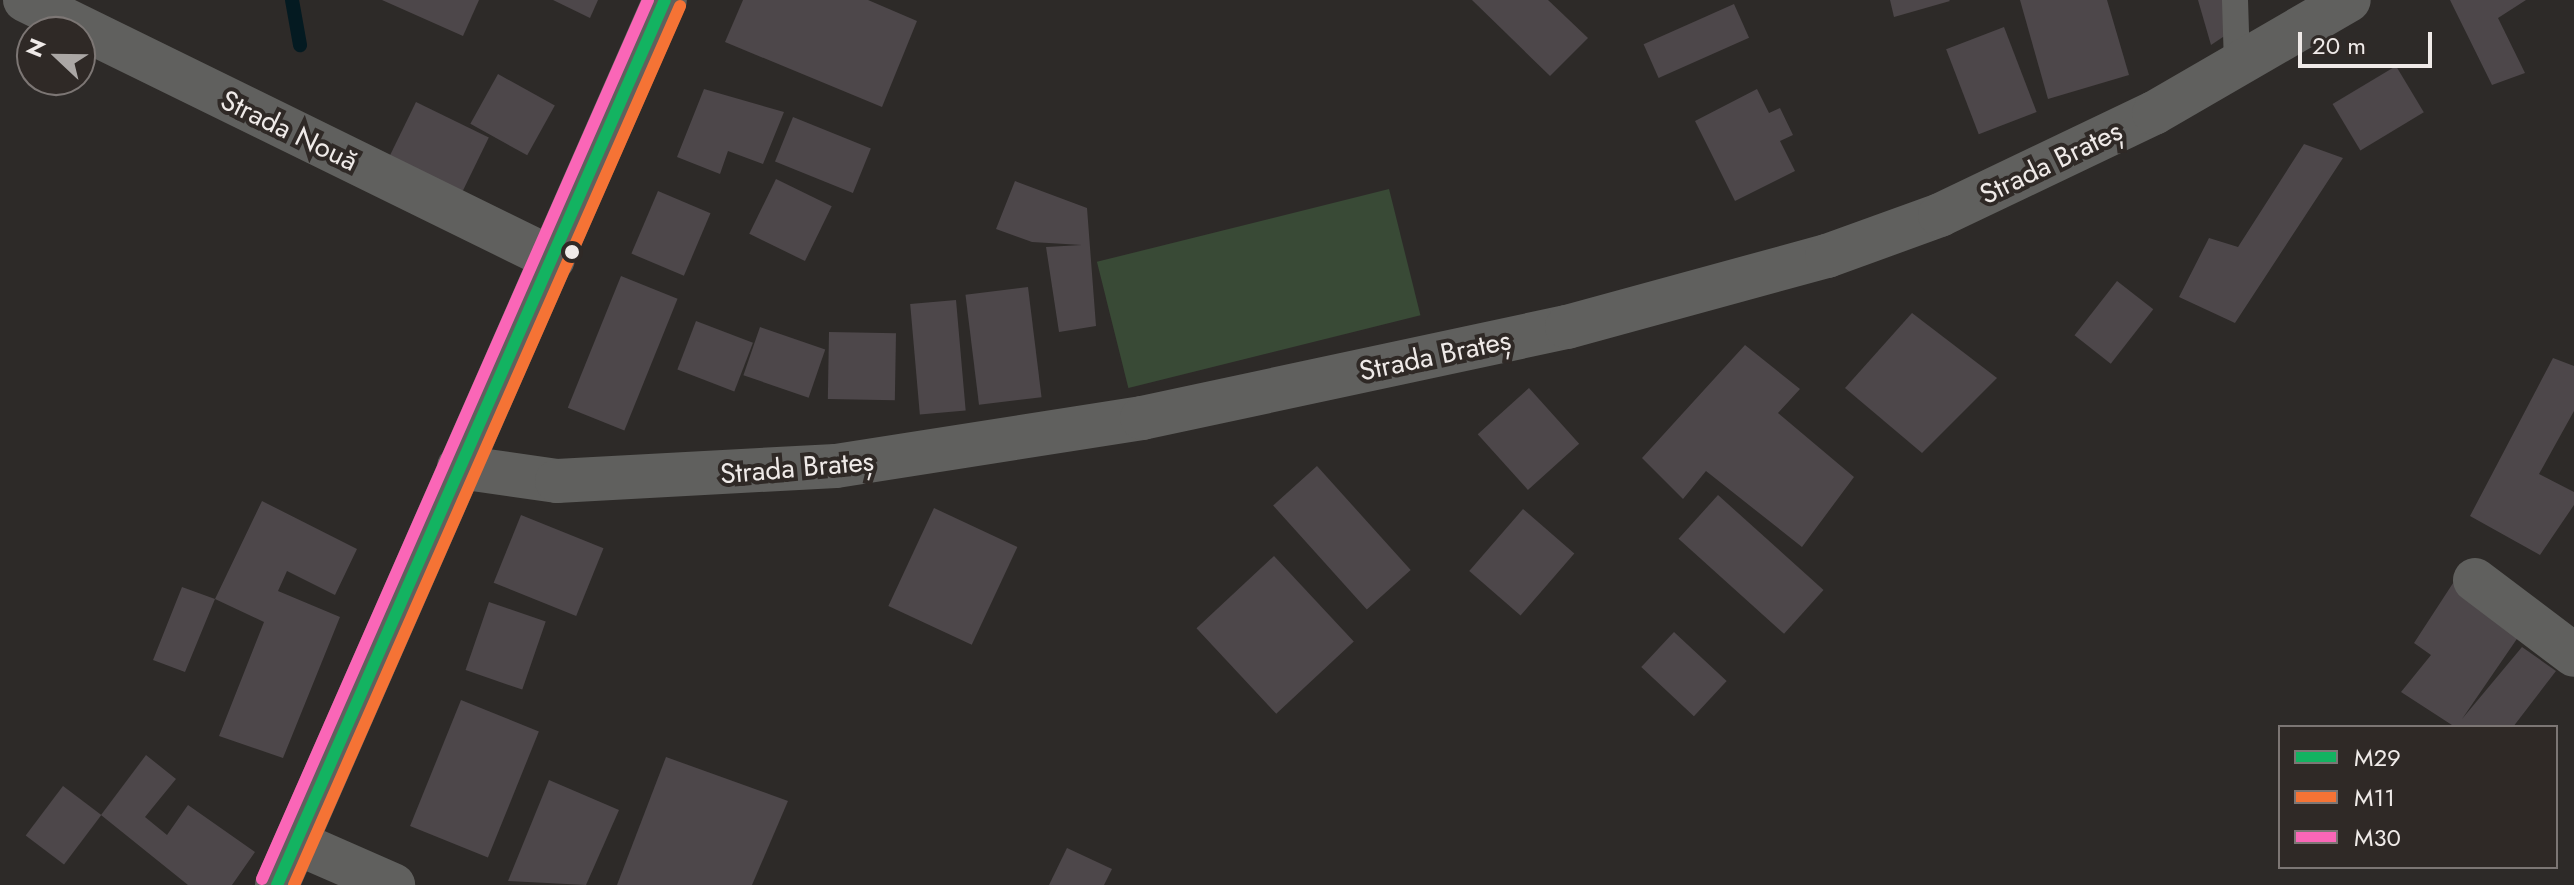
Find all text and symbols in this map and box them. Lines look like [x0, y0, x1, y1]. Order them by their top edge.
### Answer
north arrow [16, 16, 96, 96]
scale bar [2302, 16, 2436, 66]
text: 20 m [2312, 28, 2366, 63]
text: N [17, 34, 54, 62]
street label: Strada Nouă [215, 83, 363, 179]
street label: Strada Brateș [1974, 114, 2128, 212]
unlabelled marker [564, 244, 580, 260]
street label: Strada Brateș [1356, 324, 1514, 388]
street label: Strada Brateș [719, 445, 875, 491]
legend [2278, 725, 2558, 869]
text: M29 [2354, 740, 2401, 775]
text: M11 [2354, 780, 2395, 815]
text: M30 [2354, 820, 2401, 855]

